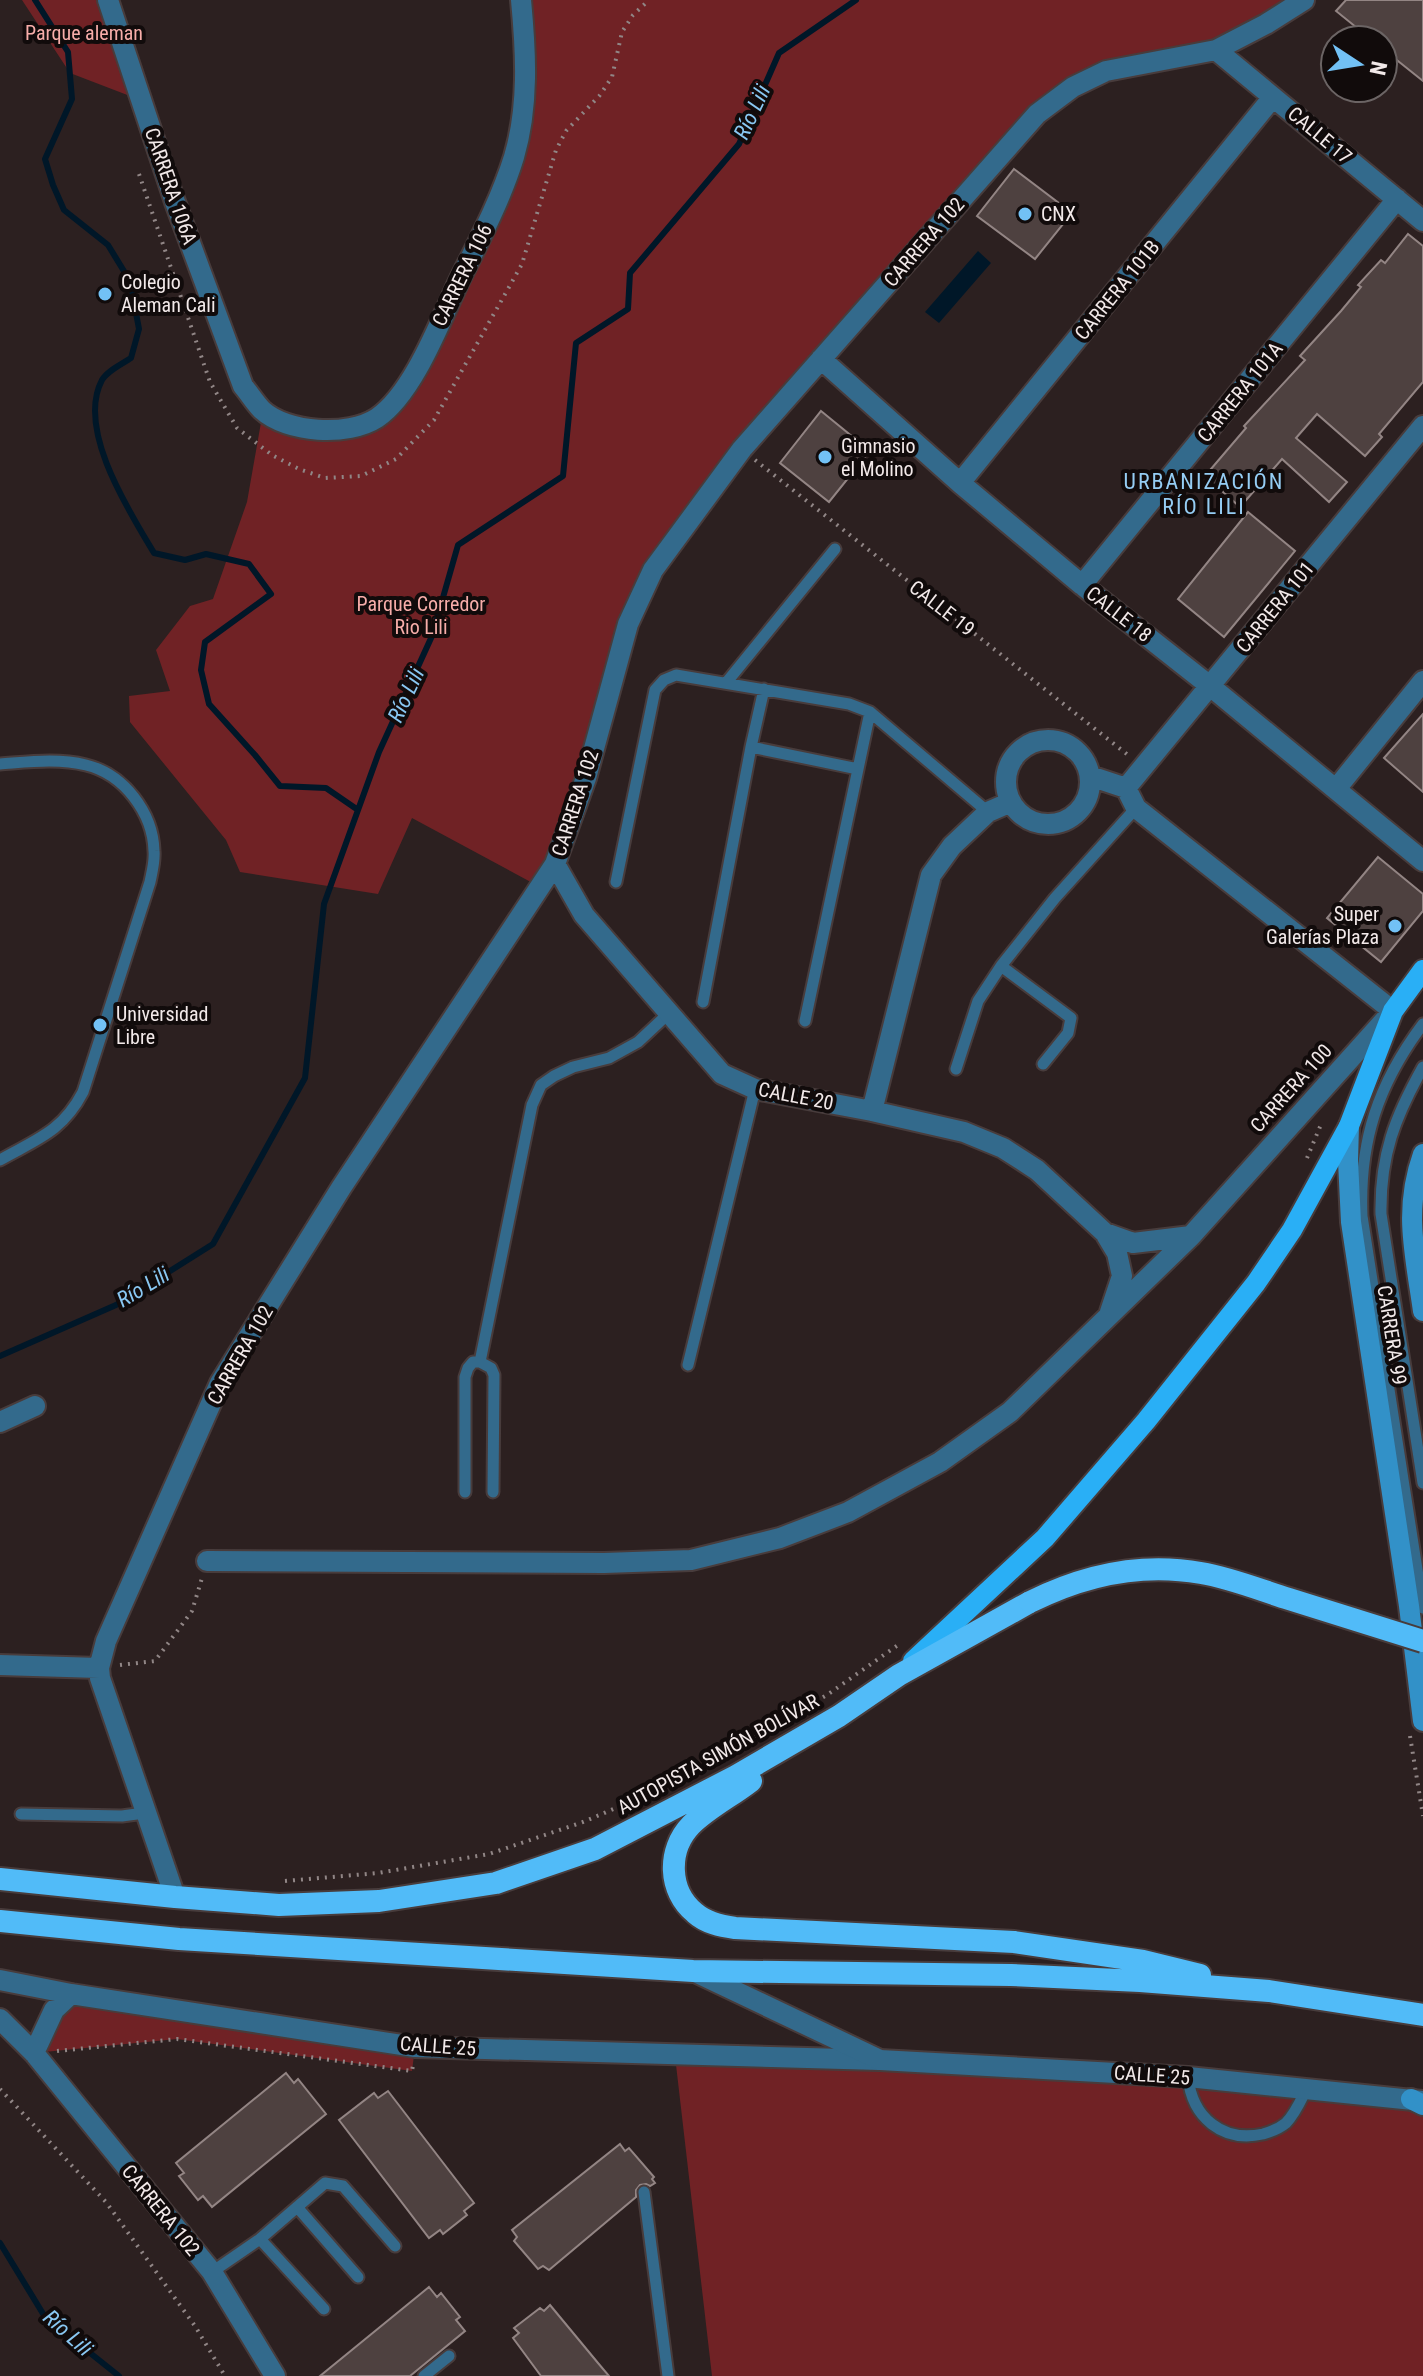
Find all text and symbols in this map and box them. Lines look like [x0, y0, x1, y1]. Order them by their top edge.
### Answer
park label: Parque aleman [25, 21, 143, 45]
north arrow [1319, 24, 1399, 104]
text: N [1364, 59, 1392, 77]
water label: Río Lili [729, 81, 775, 143]
street label: CALLE 17 [1283, 101, 1357, 169]
street label: CARRERA 106A [140, 124, 202, 248]
street label: CARRERA 102 [879, 192, 969, 292]
place label: CNX [1041, 202, 1076, 226]
marker: CNX [1016, 205, 1034, 223]
street label: CARRERA 106 [427, 220, 497, 330]
street label: CARRERA 101B [1069, 235, 1165, 345]
place label: Colegio Aleman Cali [121, 270, 216, 317]
marker: Colegio Aleman Cali [96, 285, 114, 303]
street label: CARRERA 101A [1192, 337, 1288, 447]
place label: Gimnasio el Molino [841, 434, 915, 481]
marker: Gimnasio el Molino [816, 448, 834, 466]
district label: URBANIZACIÓN RÍO LILI [1124, 468, 1284, 519]
street label: CARRERA 101 [1231, 557, 1319, 657]
street label: CALLE 19 [905, 575, 979, 641]
street label: CALLE 18 [1082, 581, 1156, 647]
park label: Parque Corredor Rio Lili [357, 592, 485, 639]
water label: Río Lili [383, 664, 429, 726]
street label: CARRERA 102 [547, 747, 604, 859]
place label: Super Galerías Plaza [1266, 902, 1379, 949]
marker: Super Galerías Plaza [1386, 917, 1404, 935]
place label: Universidad Libre [116, 1002, 209, 1049]
marker: Universidad Libre [91, 1016, 109, 1034]
street label: CARRERA 100 [1245, 1039, 1337, 1137]
street label: CALLE 20 [756, 1077, 836, 1115]
water label: Río Lili [112, 1262, 174, 1312]
street label: CARRERA 99 [1372, 1283, 1412, 1387]
street label: CARRERA 102 [202, 1301, 278, 1409]
street label: AUTOPISTA SIMÓN BOLÍVAR [613, 1688, 823, 1819]
street label: CALLE 25 [399, 2031, 477, 2061]
street label: CALLE 25 [1113, 2060, 1191, 2090]
street label: CARRERA 102 [117, 2160, 205, 2261]
water label: Río Lili [38, 2305, 98, 2361]

